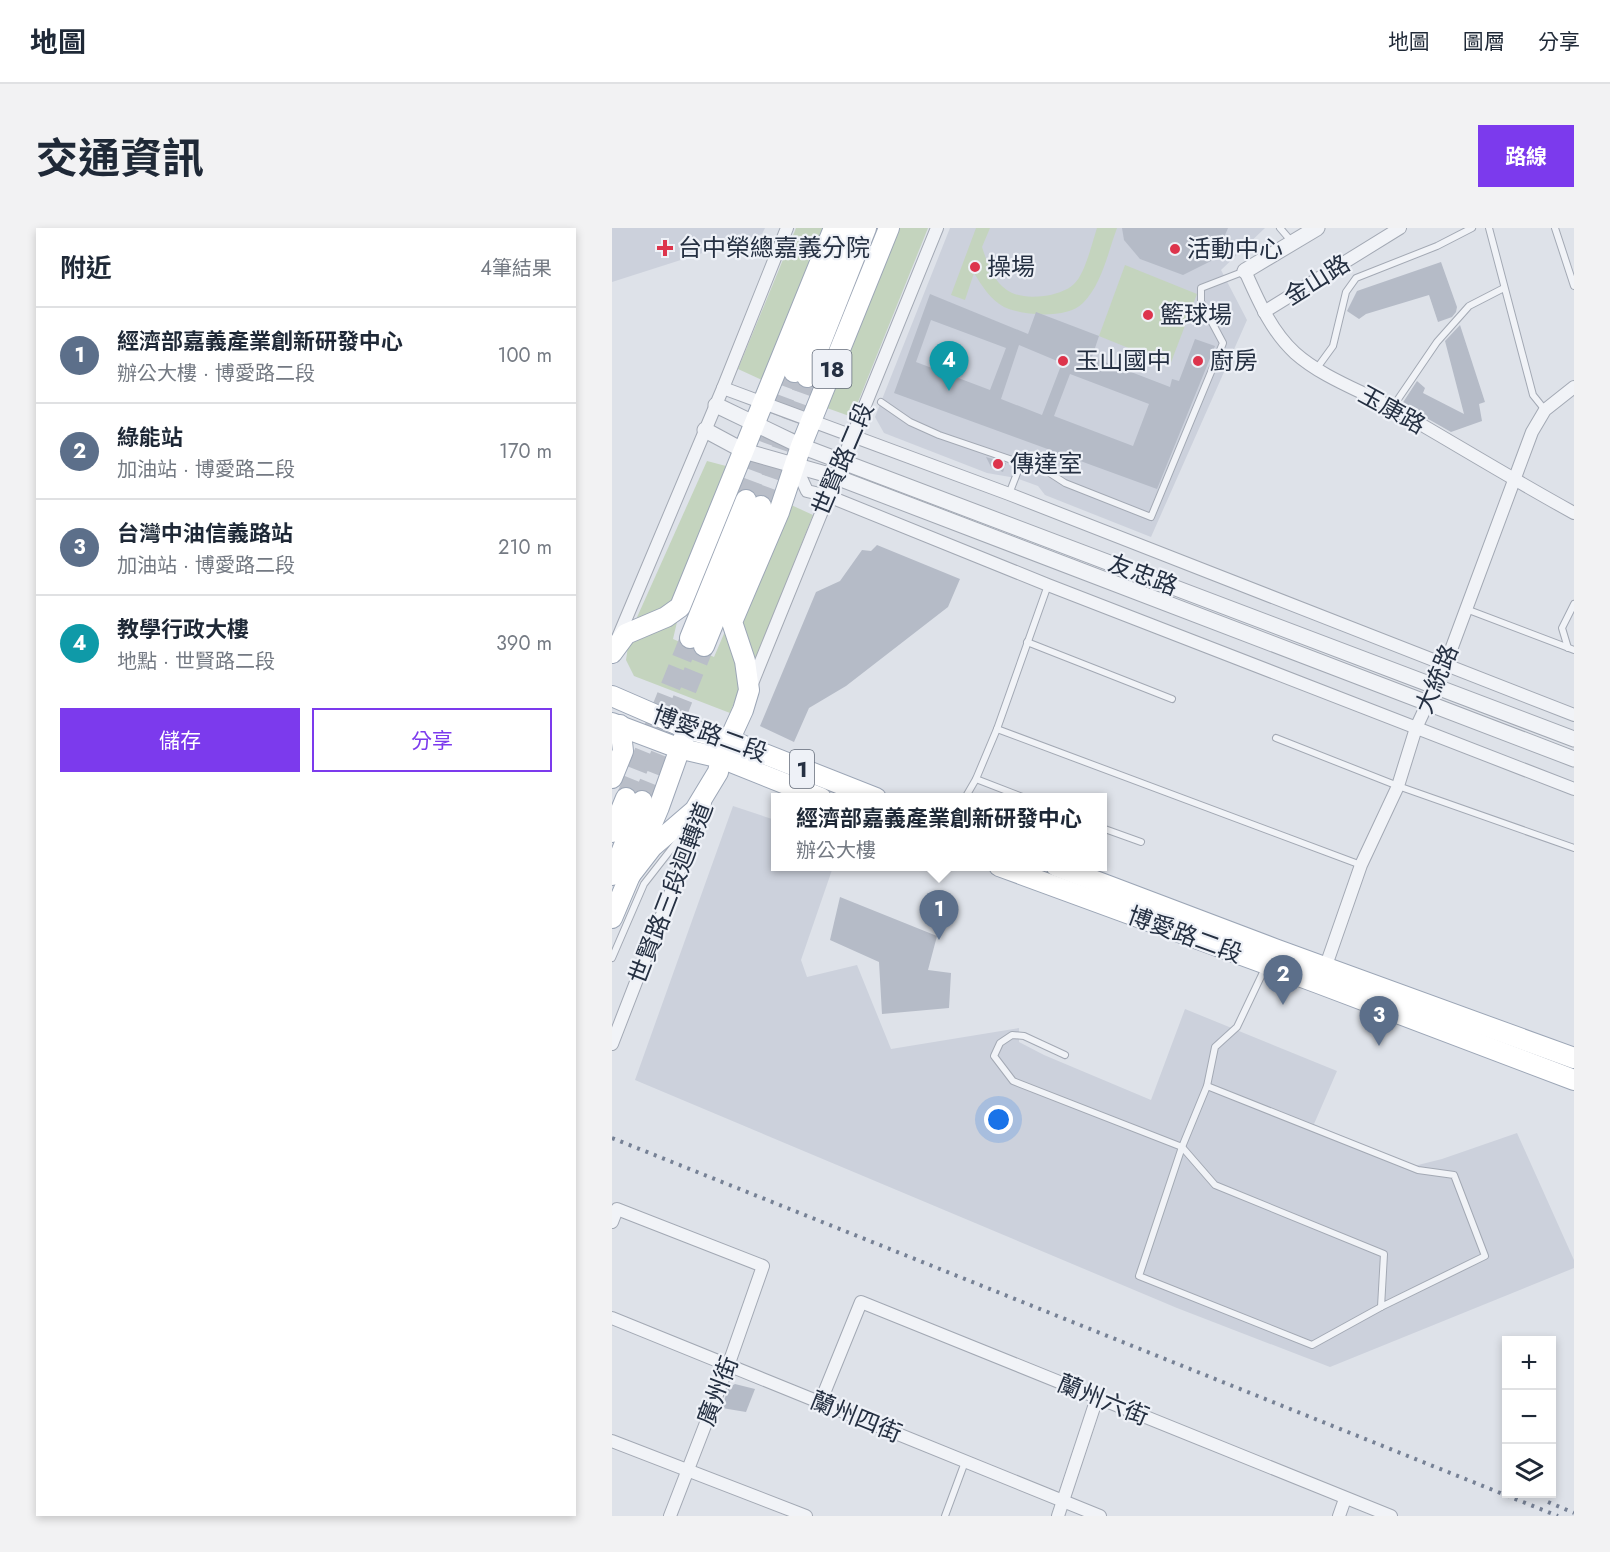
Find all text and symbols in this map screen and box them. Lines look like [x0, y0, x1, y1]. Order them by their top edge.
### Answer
text: 地圖 [30, 22, 86, 63]
text: 地圖 [1388, 27, 1430, 57]
text: 圖層 [1463, 27, 1505, 57]
text: 分享 [1538, 27, 1580, 57]
button: 路線 [1478, 125, 1574, 187]
text: 交通資訊 [36, 128, 204, 189]
place label: 台中榮總嘉義分院 [678, 230, 870, 265]
place label: 活動中心 [1187, 231, 1283, 266]
marker: 台中榮總嘉義分院 [656, 239, 674, 257]
marker: 活動中心 [1168, 242, 1182, 256]
street label: 金山路 [1277, 246, 1357, 313]
text: 附近 [60, 249, 112, 287]
place label: 操場 [987, 249, 1035, 284]
text: 4筆結果 [480, 254, 552, 283]
marker: 操場 [968, 260, 982, 274]
place label: 籃球場 [1160, 297, 1232, 332]
marker: 籃球場 [1141, 308, 1155, 322]
text: 經濟部嘉義產業創新研發中心 [117, 325, 403, 357]
text: 1 [74, 341, 85, 370]
text: 100 m [497, 341, 552, 370]
pin: 4 [930, 342, 968, 391]
place label: 玉山國中 [1075, 343, 1171, 378]
place label: 廚房 [1210, 343, 1258, 378]
road number: 18 [812, 350, 852, 388]
marker: 玉山國中 [1056, 354, 1070, 368]
marker: 廚房 [1191, 354, 1205, 368]
text: 辦公大樓 · 博愛路二段 [117, 359, 315, 388]
street label: 玉康路 [1352, 377, 1432, 442]
street label: 世賢路二段 [803, 397, 882, 521]
text: 綠能站 [117, 421, 183, 453]
text: 2 [73, 437, 86, 466]
text: 170 m [499, 437, 552, 466]
place label: 傳達室 [1010, 446, 1082, 481]
text: 加油站 · 博愛路二段 [117, 455, 295, 484]
marker: 傳達室 [991, 457, 1005, 471]
text: 台灣中油信義路站 [117, 517, 293, 549]
text: 3 [73, 533, 86, 562]
text: 210 m [498, 533, 552, 562]
street label: 友忠路 [1103, 545, 1183, 604]
text: 加油站 · 博愛路二段 [117, 551, 295, 580]
text: 教學行政大樓 [117, 613, 249, 645]
text: 4 [73, 629, 86, 658]
text: 390 m [496, 629, 552, 658]
street label: 大統路 [1406, 639, 1467, 719]
text: 地點 · 世賢路二段 [117, 647, 275, 676]
street label: 博愛路二段 [648, 697, 773, 770]
button: 儲存 [60, 708, 300, 772]
button: 分享 [312, 708, 552, 772]
road number: 1 [790, 750, 814, 788]
popup [771, 793, 1107, 871]
street label: 世賢路三段迴轉道 [620, 797, 721, 989]
text: 經濟部嘉義產業創新研發中心 [796, 802, 1082, 834]
text: 辦公大樓 [796, 836, 876, 865]
pin: 1 [920, 890, 958, 940]
street label: 博愛路二段 [1123, 898, 1248, 971]
pin: 2 [1264, 956, 1302, 1005]
pin: 3 [1360, 996, 1398, 1046]
your location [984, 1105, 1013, 1134]
map controls [1502, 1336, 1556, 1498]
button: + [1502, 1336, 1556, 1390]
street label: 廣州街 [688, 1351, 747, 1431]
street label: 蘭州六街 [1052, 1365, 1154, 1434]
street label: 蘭州四街 [805, 1382, 907, 1451]
button: − [1502, 1390, 1556, 1444]
button: layers [1502, 1444, 1556, 1498]

